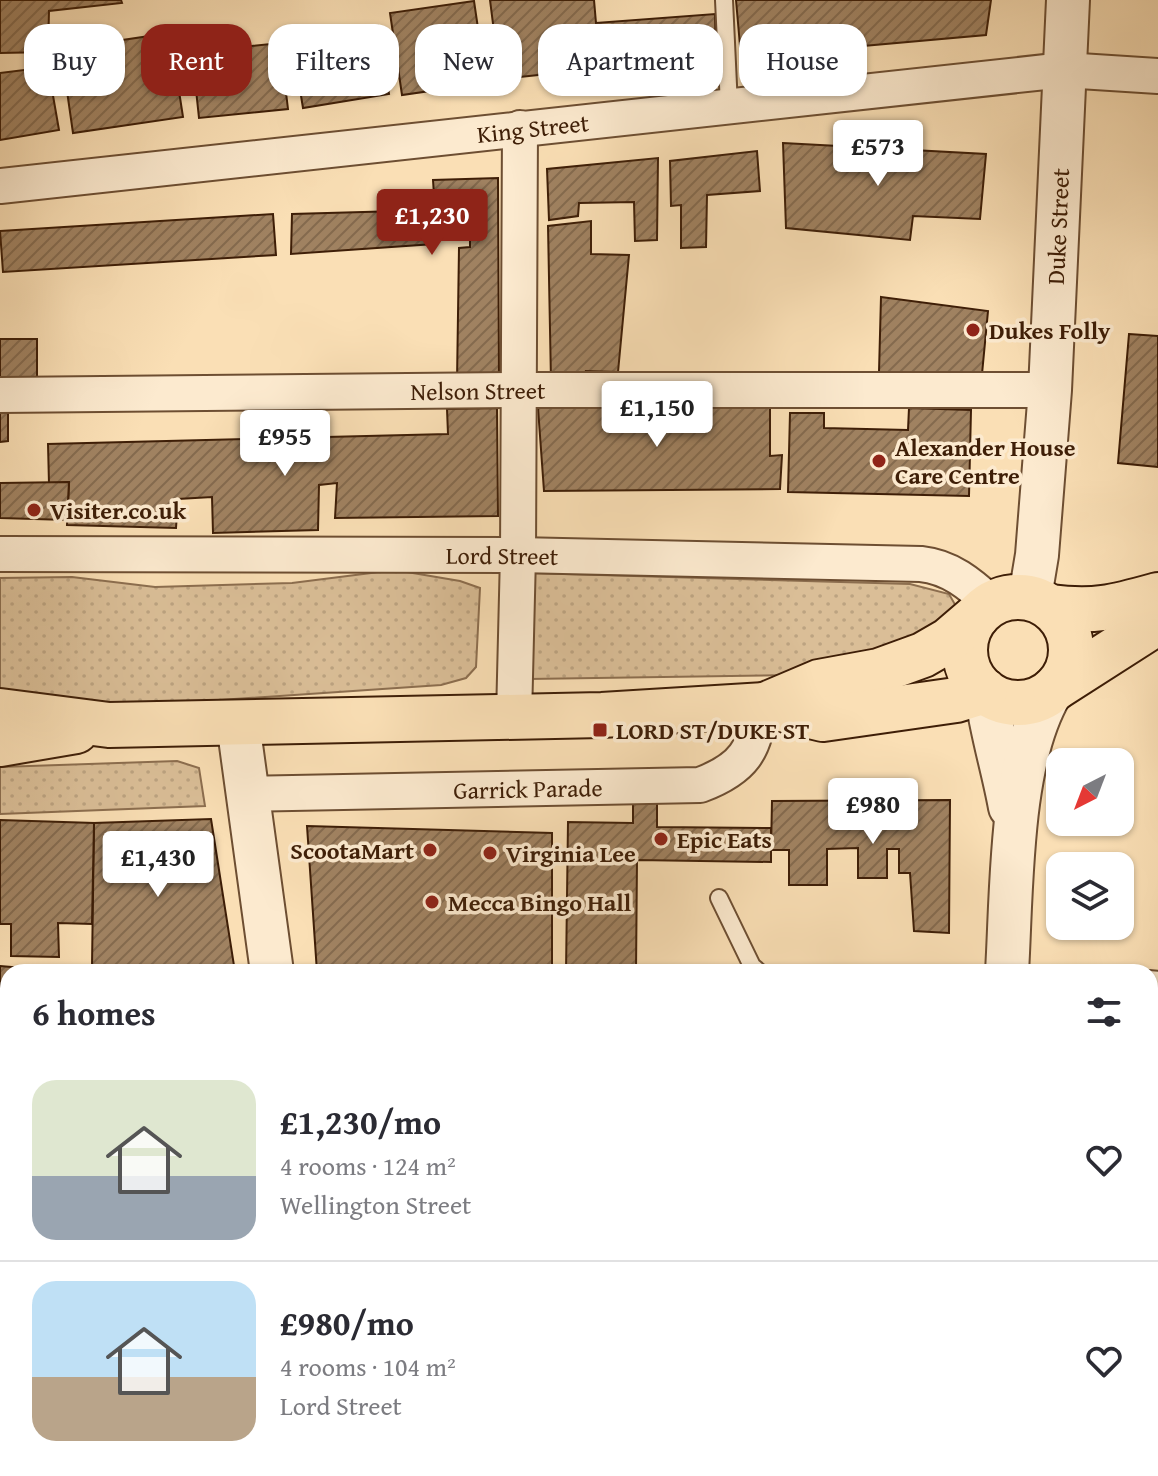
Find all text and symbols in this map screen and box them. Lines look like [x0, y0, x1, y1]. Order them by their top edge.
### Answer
chip: Buy [24, 24, 125, 96]
chip: Rent [141, 24, 252, 96]
chip: Filters [268, 24, 399, 96]
chip: New [415, 24, 522, 96]
chip: Apartment [538, 24, 723, 96]
chip: House [739, 24, 867, 96]
street label: King Street [475, 104, 591, 151]
pin: £573 [831, 120, 925, 188]
text: £573 [851, 126, 905, 165]
street label: Duke Street [1037, 167, 1078, 285]
pin: £1,230 [367, 189, 497, 257]
text: £1,230 [395, 195, 469, 234]
place label: Dukes Folly [989, 313, 1111, 348]
marker: Dukes Folly [964, 321, 982, 339]
street label: Nelson Street [410, 373, 546, 409]
pin: £1,150 [592, 381, 722, 449]
text: £1,150 [620, 387, 694, 426]
pin: £955 [238, 410, 332, 478]
text: £955 [258, 416, 312, 455]
place label: Alexander House Care Centre [895, 430, 1076, 493]
marker: Alexander House Care Centre [870, 452, 888, 470]
place label: Visiter.co.uk [50, 493, 187, 528]
marker: Visiter.co.uk [25, 501, 43, 519]
street label: Lord Street [446, 537, 559, 573]
place label: LORD ST/DUKE ST [616, 713, 809, 748]
marker: LORD ST/DUKE ST [591, 721, 609, 739]
north arrow [1046, 748, 1134, 836]
map controls [1046, 748, 1134, 940]
street label: Garrick Parade [453, 769, 603, 807]
pin: £980 [826, 778, 920, 846]
text: £980 [846, 784, 900, 823]
place label: Epic Eats [677, 822, 772, 857]
marker: Epic Eats [652, 830, 670, 848]
pin: £1,430 [93, 831, 223, 899]
place label: ScootaMart [290, 833, 414, 868]
place label: Virginia Lee [506, 836, 636, 871]
text: £1,430 [121, 837, 195, 876]
marker: ScootaMart [421, 841, 439, 859]
marker: Virginia Lee [481, 844, 499, 862]
button: layers [1046, 852, 1134, 940]
place label: Mecca Bingo Hall [448, 885, 632, 920]
marker: Mecca Bingo Hall [423, 893, 441, 911]
text: 6 homes [32, 988, 156, 1037]
icon: filters [1082, 990, 1126, 1034]
text: £1,230/mo [280, 1097, 441, 1146]
icon: home [96, 1112, 192, 1208]
icon: heart [1082, 1138, 1126, 1182]
text: 4 rooms · 124 m² [280, 1146, 456, 1185]
text: Wellington Street [280, 1185, 471, 1224]
text: £980/mo [280, 1298, 414, 1347]
icon: home [96, 1313, 192, 1409]
icon: heart [1082, 1339, 1126, 1383]
text: 4 rooms · 104 m² [280, 1347, 456, 1386]
text: Lord Street [280, 1386, 402, 1425]

